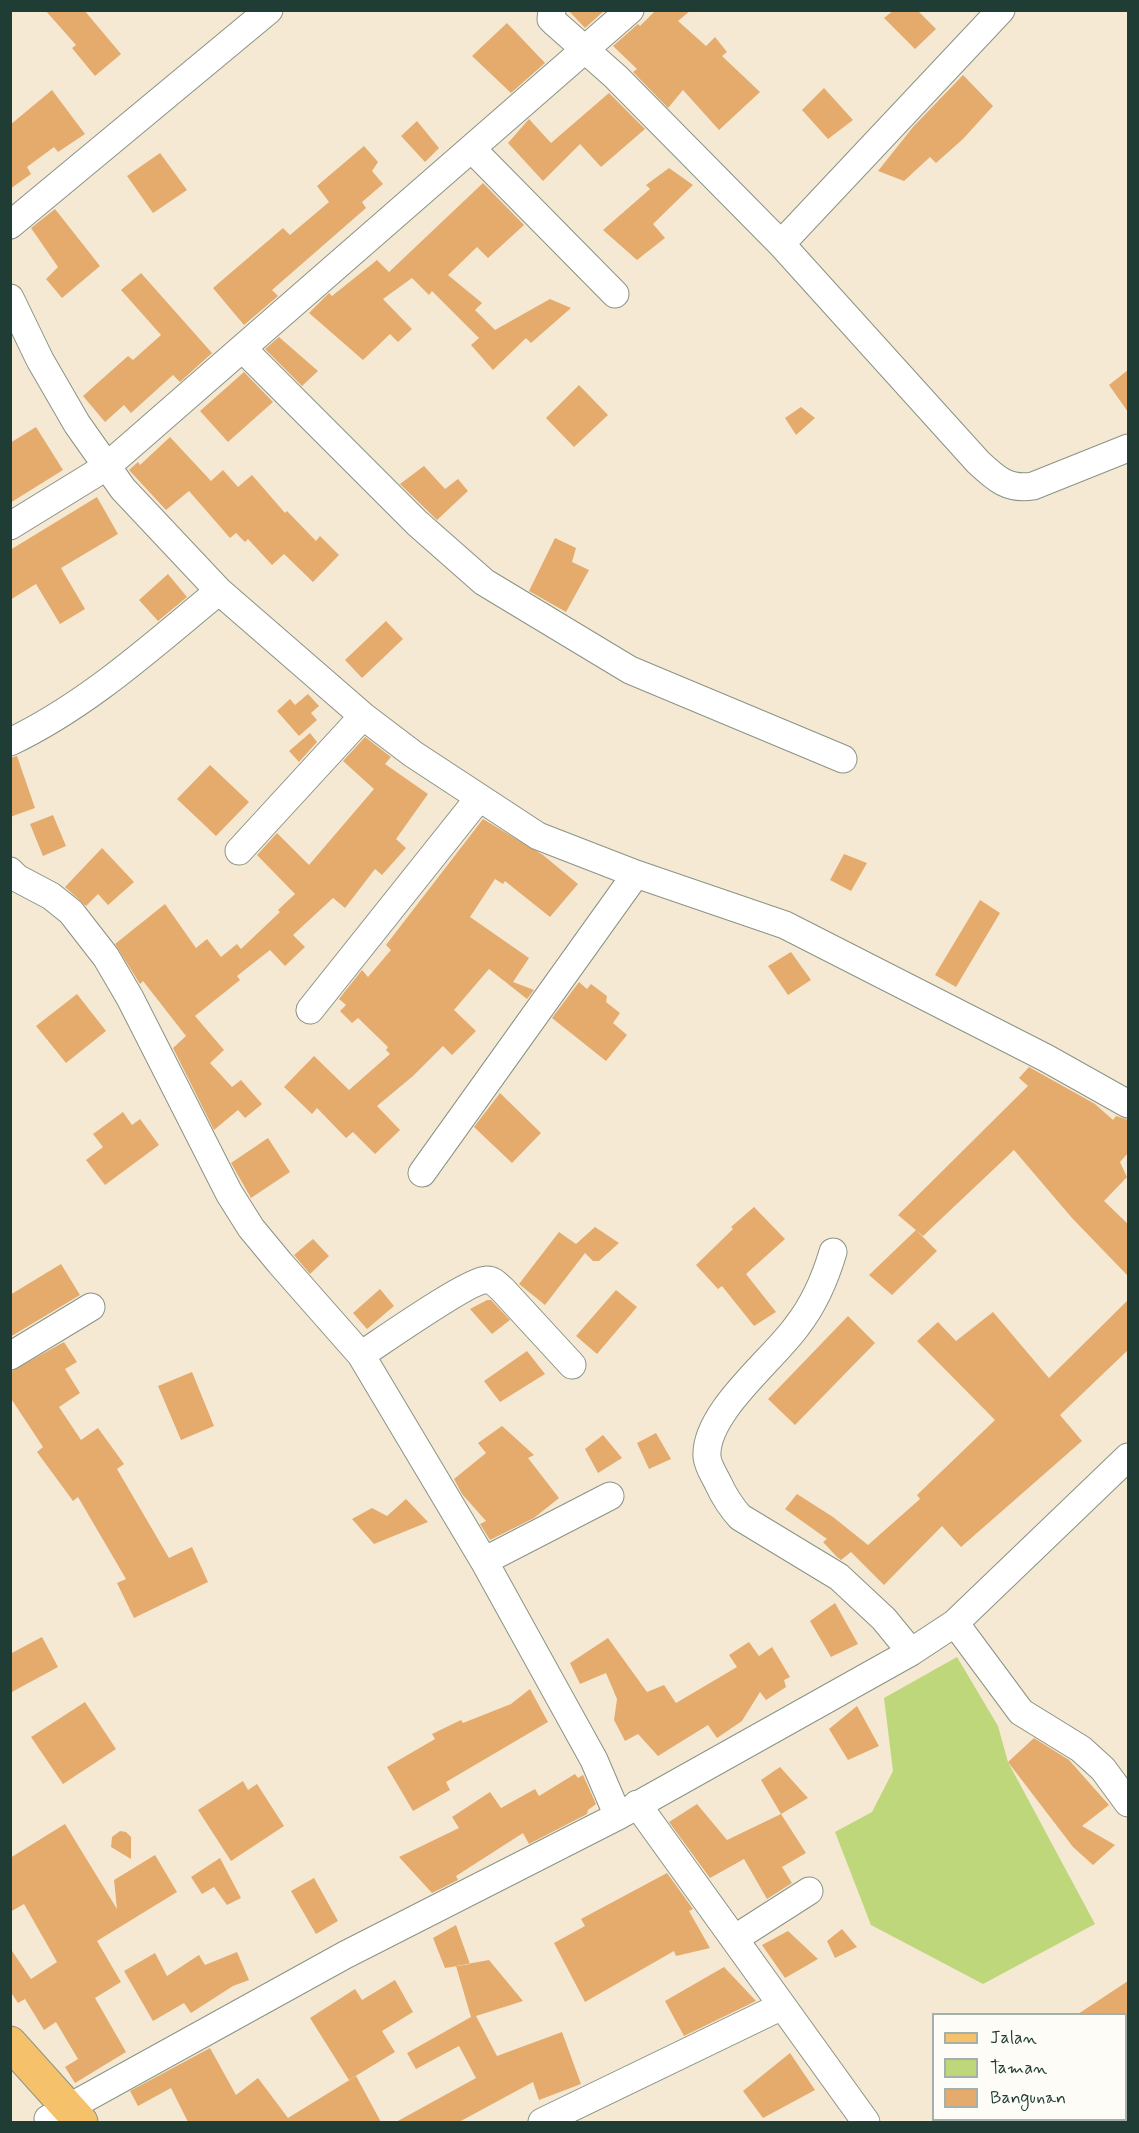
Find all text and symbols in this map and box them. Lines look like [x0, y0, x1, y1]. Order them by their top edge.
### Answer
legend [932, 2013, 1127, 2121]
text: Jalan [990, 2026, 1037, 2050]
text: Taman [990, 2056, 1047, 2080]
text: Bangunan [990, 2086, 1066, 2110]

